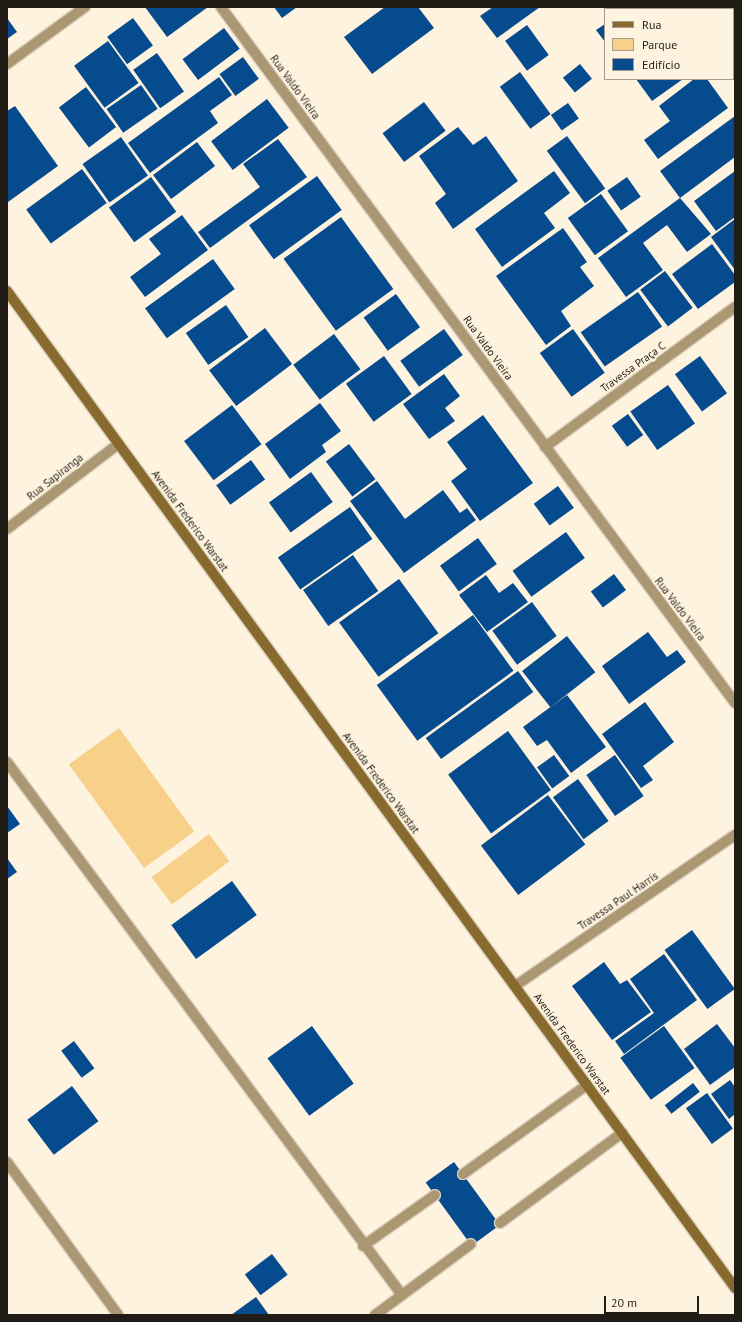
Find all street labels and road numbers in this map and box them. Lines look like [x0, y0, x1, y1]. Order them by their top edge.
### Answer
street label: Rua Valdo Vieira [267, 52, 323, 122]
street label: Rua Valdo Vieira [460, 313, 516, 383]
street label: Travessa Praça C [598, 339, 668, 395]
street label: Rua Sapiranga [24, 451, 86, 503]
street label: Avenida Frederico Warstat [149, 468, 231, 574]
street label: Rua Valdo Vieira [652, 574, 708, 644]
street label: Avenida Frederico Warstat [340, 730, 422, 836]
street label: Travessa Paul Harris [575, 869, 661, 933]
street label: Avenida Frederico Warstat [531, 991, 613, 1097]

